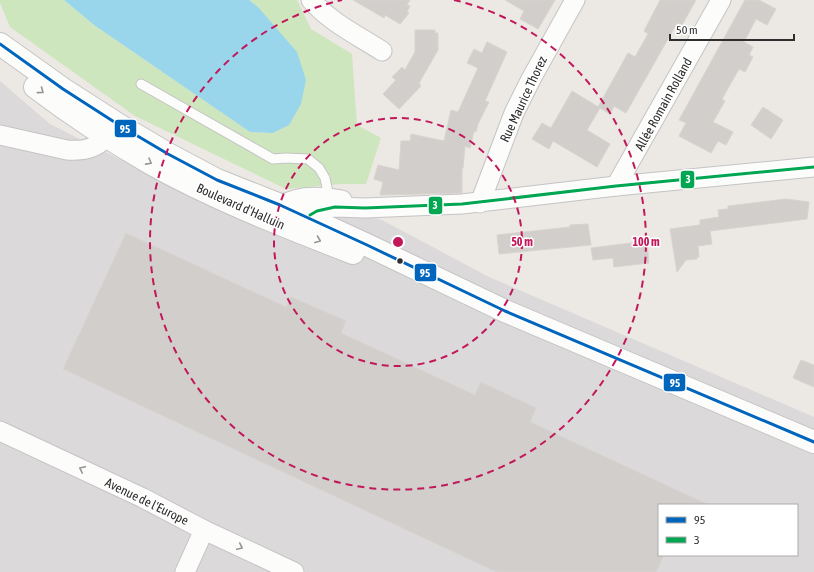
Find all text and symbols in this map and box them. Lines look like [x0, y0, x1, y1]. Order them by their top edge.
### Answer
scale bar [670, 16, 794, 42]
text: 50 m [676, 23, 698, 37]
street label: Rue Maurice Thorez [497, 54, 550, 145]
street label: Allée Romain Rolland [632, 55, 695, 153]
one-way arrow [36, 86, 43, 93]
line badge: 95 [114, 119, 137, 138]
text: 95 [120, 123, 130, 135]
one-way arrow [145, 158, 152, 165]
line badge: 3 [680, 170, 695, 189]
text: 3 [685, 173, 691, 185]
street label: Boulevard d'Halluin [194, 180, 287, 233]
line badge: 3 [428, 196, 443, 215]
text: 3 [432, 199, 438, 211]
one-way arrow [315, 235, 322, 243]
centre of rings [391, 235, 405, 249]
text: 50 m [511, 235, 533, 249]
text: 100 m [632, 235, 660, 249]
unlabelled marker [395, 256, 405, 266]
line badge: 95 [414, 263, 437, 282]
text: 95 [420, 267, 430, 279]
line badge: 95 [663, 373, 686, 392]
text: 95 [670, 377, 680, 389]
one-way arrow [78, 466, 86, 474]
street label: Avenue de l'Europe [103, 475, 191, 528]
legend [658, 504, 798, 556]
text: 95 [694, 513, 705, 527]
text: 3 [694, 533, 700, 547]
one-way arrow [236, 542, 243, 550]

